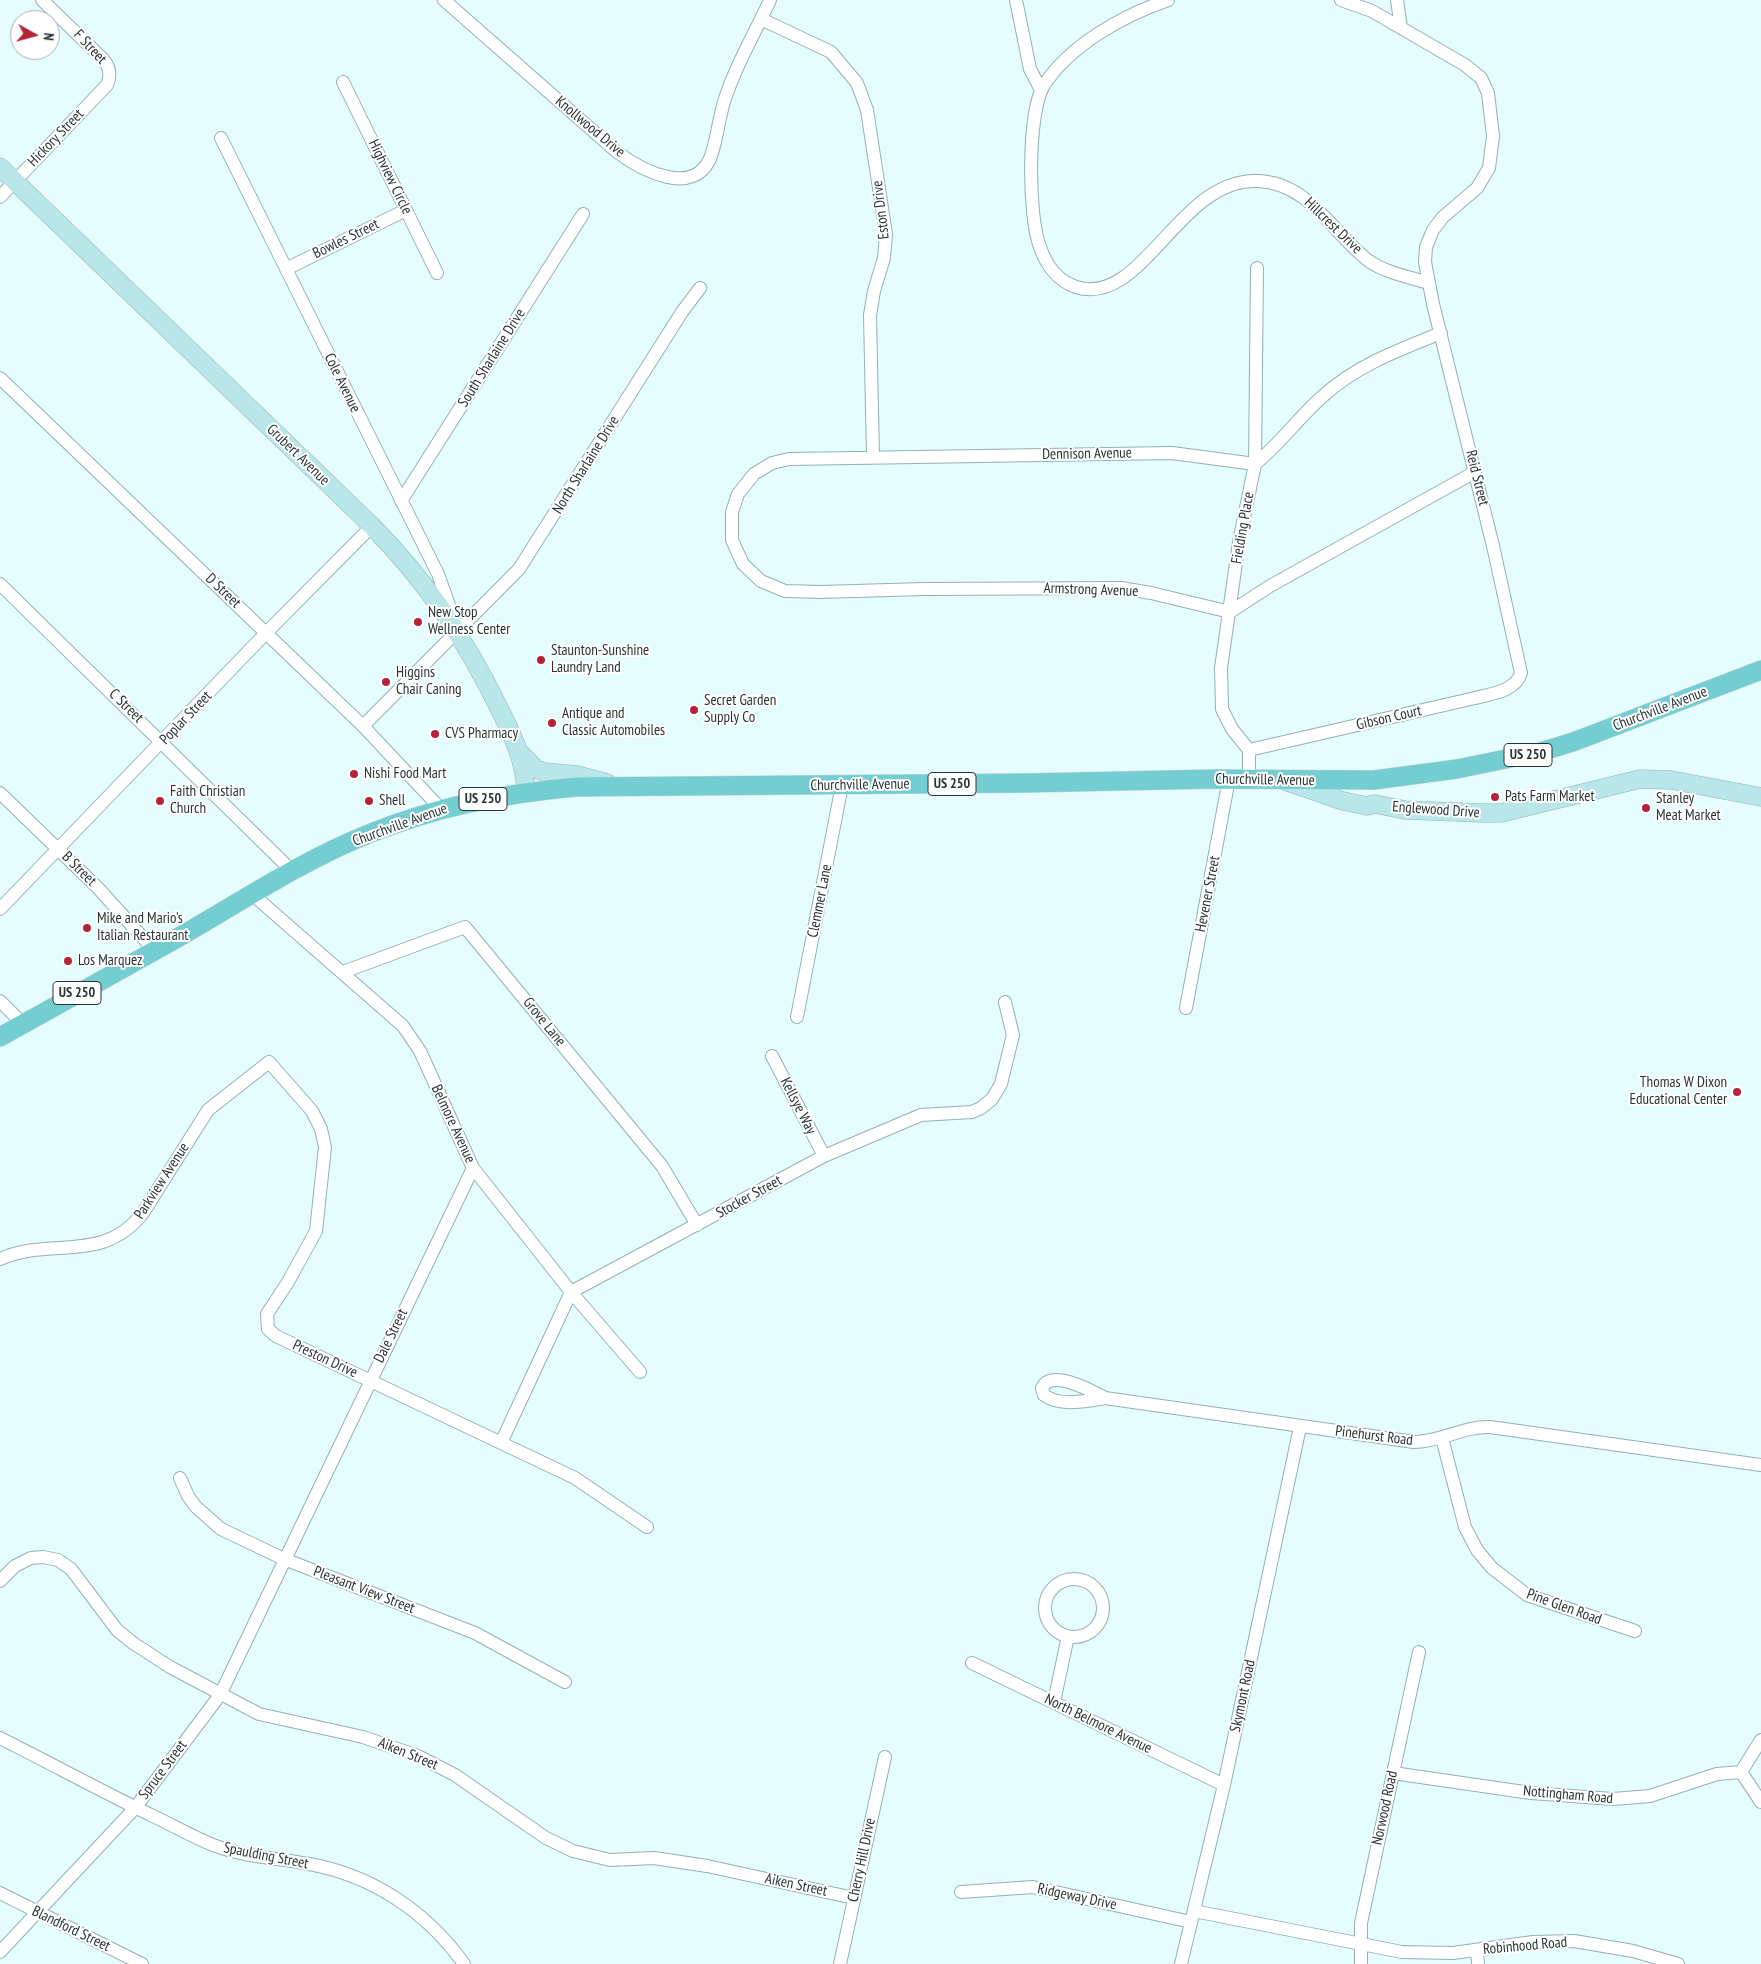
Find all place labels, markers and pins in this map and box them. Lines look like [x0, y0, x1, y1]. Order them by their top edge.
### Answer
place label: New Stop Wellness Center [428, 604, 510, 639]
marker: New Stop Wellness Center [412, 616, 424, 628]
place label: Staunton-Sunshine Laundry Land [551, 642, 649, 677]
marker: Staunton-Sunshine Laundry Land [535, 654, 547, 666]
place label: Higgins Chair Caning [396, 664, 462, 699]
marker: Higgins Chair Caning [380, 676, 392, 688]
place label: Secret Garden Supply Co [704, 692, 776, 727]
marker: Secret Garden Supply Co [688, 704, 700, 716]
place label: Antique and Classic Automobiles [562, 705, 665, 740]
marker: Antique and Classic Automobiles [546, 717, 558, 729]
place label: CVS Pharmacy [445, 725, 518, 743]
marker: CVS Pharmacy [429, 728, 441, 740]
place label: Nishi Food Mart [364, 765, 446, 783]
marker: Nishi Food Mart [348, 768, 360, 780]
place label: Faith Christian Church [170, 783, 245, 818]
place label: Pats Farm Market [1505, 788, 1595, 806]
place label: Stanley Meat Market [1656, 790, 1721, 825]
marker: Pats Farm Market [1489, 791, 1501, 803]
place label: Shell [379, 792, 405, 810]
marker: Faith Christian Church [154, 795, 166, 807]
marker: Shell [363, 795, 375, 807]
marker: Stanley Meat Market [1640, 802, 1652, 814]
place label: Mike and Mario's Italian Restaurant [97, 910, 188, 945]
marker: Mike and Mario's Italian Restaurant [81, 922, 93, 934]
place label: Los Marquez [78, 952, 142, 970]
marker: Los Marquez [62, 955, 74, 967]
place label: Thomas W Dixon Educational Center [1630, 1074, 1727, 1109]
marker: Thomas W Dixon Educational Center [1731, 1086, 1743, 1098]

